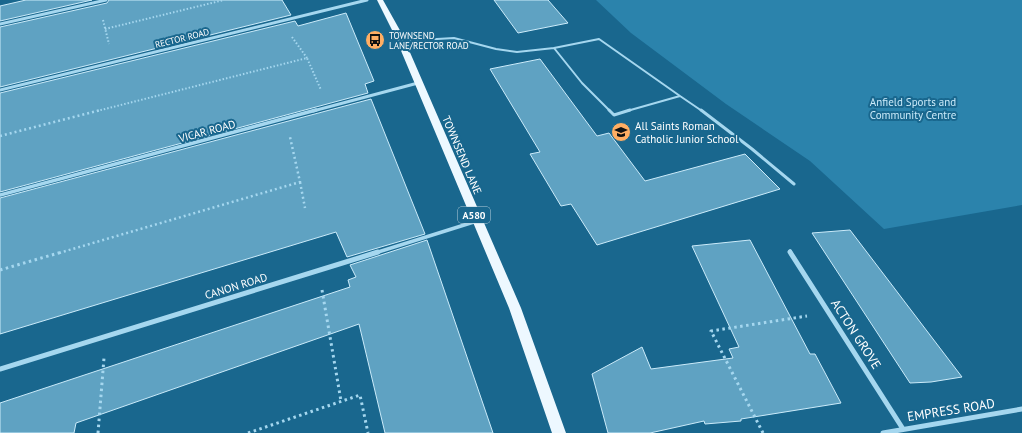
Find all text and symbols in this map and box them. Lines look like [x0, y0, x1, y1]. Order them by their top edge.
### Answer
street label: RECTOR ROAD [154, 26, 210, 50]
bus stop icon: TOWNSEND LANE/RECTOR ROAD [364, 29, 386, 51]
place label: TOWNSEND LANE/RECTOR ROAD [389, 30, 469, 51]
park label: Anfield Sports and Community Centre [870, 95, 957, 122]
street label: TOWNSEND LANE [439, 114, 485, 197]
street label: VICAR ROAD [176, 117, 237, 146]
place label: All Saints Roman Catholic Junior School [635, 119, 739, 146]
school or university icon: All Saints Roman Catholic Junior School [610, 121, 632, 143]
road number: A580 [458, 207, 490, 223]
street label: CANON ROAD [203, 270, 269, 302]
street label: ACTON GROVE [827, 296, 885, 372]
street label: EMPRESS ROAD [906, 395, 996, 425]

